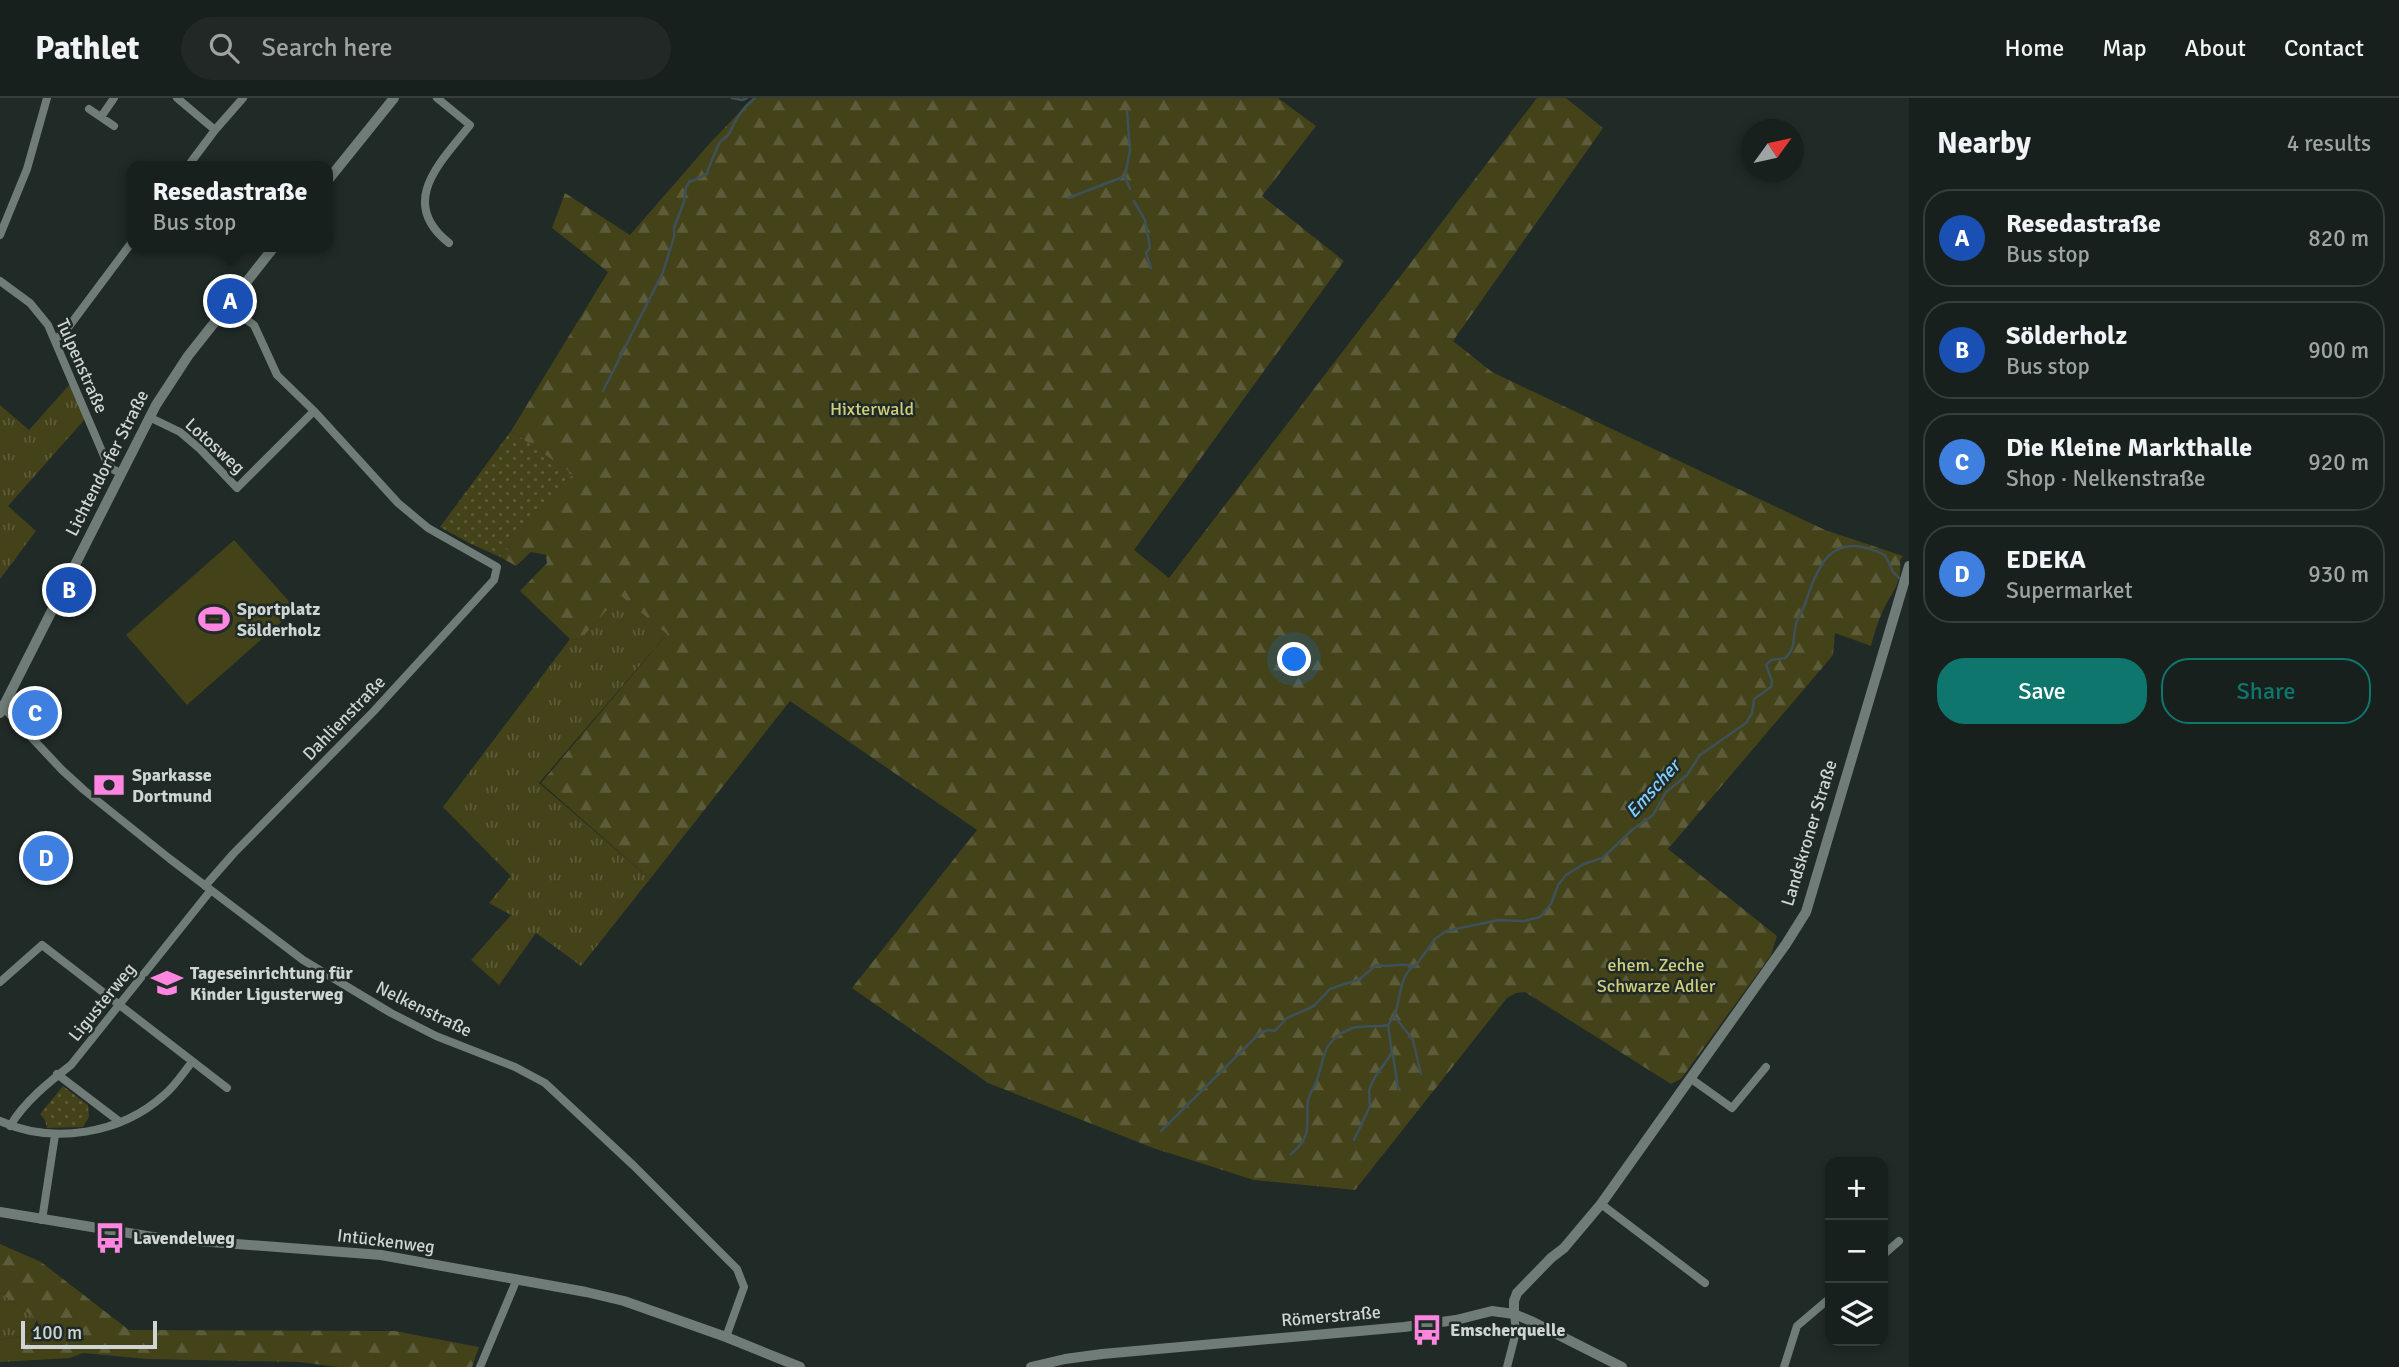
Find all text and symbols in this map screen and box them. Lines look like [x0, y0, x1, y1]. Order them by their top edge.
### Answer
search box [181, 17, 671, 80]
text: Pathlet [35, 28, 139, 69]
icon: search [205, 29, 243, 67]
text: Search here [261, 32, 393, 64]
text: Home [2004, 33, 2064, 63]
text: Map [2102, 33, 2147, 63]
text: About [2185, 33, 2246, 63]
text: Contact [2284, 33, 2364, 63]
north arrow [1741, 119, 1804, 182]
text: Nearby [1937, 125, 2031, 162]
text: 4 results [2287, 129, 2371, 158]
popup [127, 161, 333, 252]
text: Resedastraße [153, 176, 307, 208]
text: Bus stop [153, 208, 236, 237]
text: Resedastraße [2006, 208, 2161, 240]
text: A [1955, 224, 1969, 253]
text: 820 m [2308, 224, 2369, 253]
text: Bus stop [2006, 240, 2090, 269]
pin: A [207, 275, 253, 327]
street label: Tulpenstraße [51, 315, 113, 417]
text: Sölderholz [2006, 320, 2127, 352]
text: B [1955, 336, 1969, 365]
text: 900 m [2308, 336, 2369, 365]
text: Bus stop [2006, 352, 2090, 381]
street label: Lichtendorfer Straße [61, 386, 153, 540]
park label: Hixterwald [830, 398, 914, 420]
street label: Lotosweg [181, 413, 249, 479]
text: Die Kleine Markthalle [2006, 432, 2252, 464]
text: C [1955, 448, 1969, 477]
text: 920 m [2308, 448, 2369, 477]
text: Shop · Nelkenstraße [2006, 464, 2206, 493]
text: EDEKA [2006, 544, 2086, 576]
text: D [1954, 560, 1970, 589]
text: 930 m [2308, 560, 2369, 589]
pin: B [46, 564, 92, 616]
text: Supermarket [2006, 576, 2133, 605]
place label: Sportplatz Sölderholz [237, 598, 321, 641]
sports icon: Sportplatz Sölderholz [197, 602, 231, 636]
your location [1277, 642, 1311, 676]
button: Save [1937, 658, 2147, 724]
button: Share [2161, 658, 2371, 724]
street label: Dahlienstraße [298, 671, 390, 765]
pin: C [12, 687, 58, 739]
water label: Emscher [1621, 753, 1687, 823]
street label: Landskroner Straße [1776, 757, 1842, 909]
place label: Sparkasse Dortmund [132, 764, 212, 807]
bank icon: Sparkasse Dortmund [92, 768, 126, 802]
pin: D [23, 832, 69, 884]
park label: ehem. Zeche Schwarze Adler [1597, 954, 1716, 997]
street label: Ligusterweg [64, 958, 140, 1046]
place label: Tageseinrichtung für Kinder Ligusterweg [190, 962, 353, 1005]
school or university icon: Tageseinrichtung für Kinder Ligusterweg [150, 966, 184, 1000]
street label: Nelkenstraße [372, 976, 476, 1042]
map controls [1825, 1157, 1888, 1346]
button: + [1825, 1157, 1888, 1220]
button: − [1825, 1220, 1888, 1283]
bus stop icon: Lavendelweg [93, 1221, 127, 1255]
street label: Intückenweg [336, 1224, 436, 1258]
place label: Lavendelweg [133, 1227, 235, 1249]
button: layers [1825, 1283, 1888, 1346]
street label: Römerstraße [1280, 1301, 1382, 1331]
bus stop icon: Emscherquelle [1410, 1313, 1444, 1347]
scale bar [21, 1318, 158, 1350]
place label: Emscherquelle [1450, 1319, 1565, 1341]
text: 100 m [32, 1321, 82, 1345]

